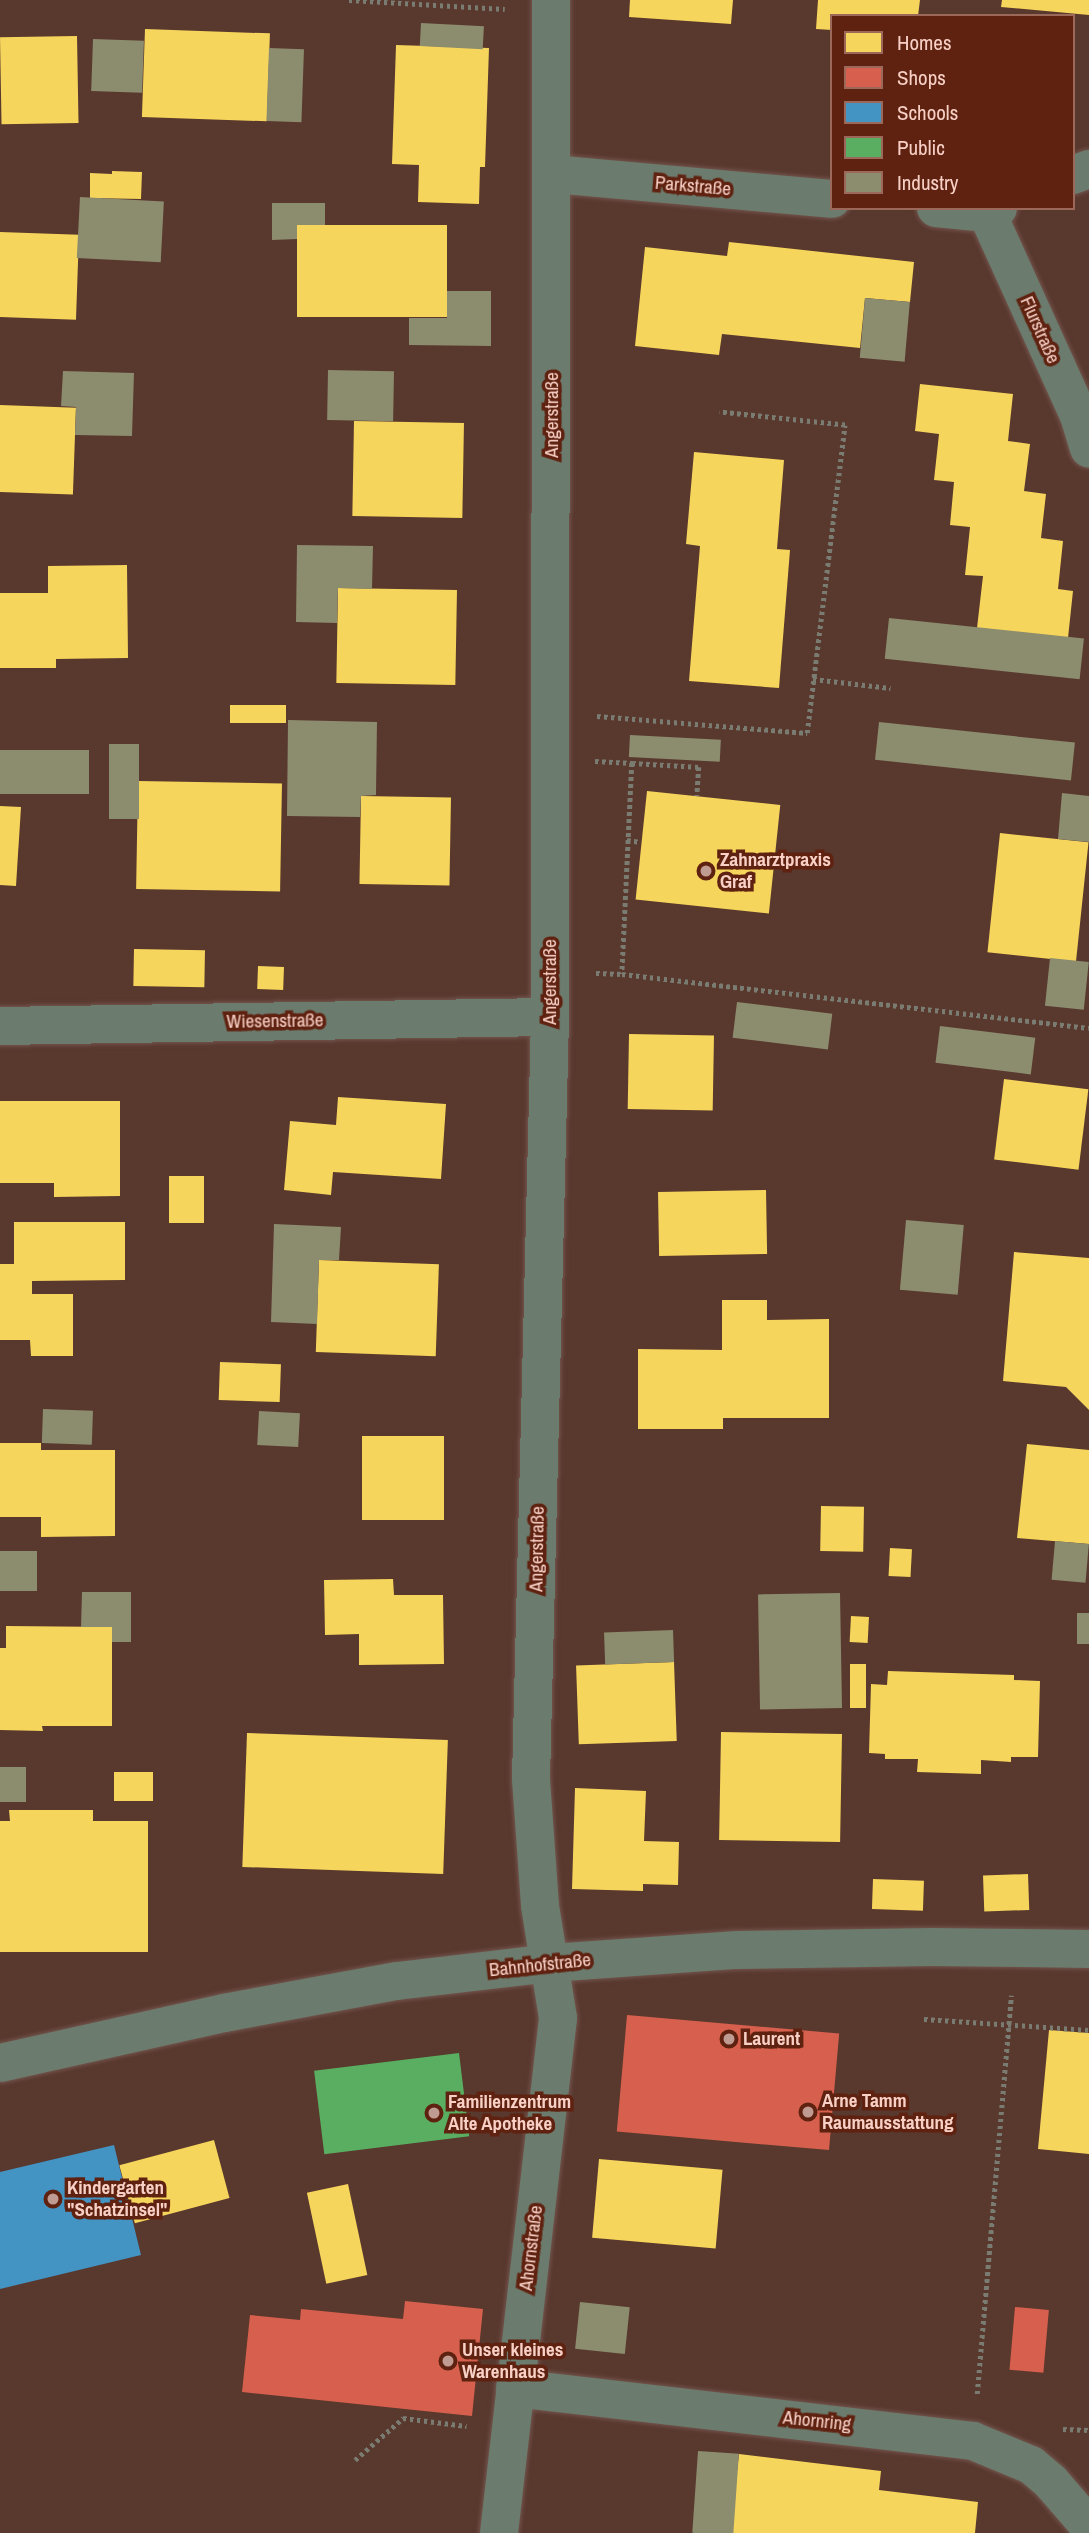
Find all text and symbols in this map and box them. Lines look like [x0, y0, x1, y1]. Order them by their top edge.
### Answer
legend [830, 14, 1075, 210]
text: Homes [897, 28, 952, 57]
text: Shops [897, 63, 946, 92]
text: Schools [897, 98, 958, 127]
text: Public [897, 133, 945, 162]
text: Industry [897, 168, 958, 197]
street label: Parkstraße [654, 171, 732, 201]
street label: Flurstraße [1015, 293, 1065, 367]
street label: Angerstraße [541, 372, 563, 458]
place label: Zahnarztpraxis Graf [720, 849, 831, 893]
marker: Zahnarztpraxis Graf [698, 863, 714, 879]
street label: Angerstraße [539, 939, 561, 1025]
street label: Wiesenstraße [226, 1009, 324, 1033]
street label: Angerstraße [525, 1506, 549, 1592]
street label: Bahnhofstraße [488, 1948, 592, 1982]
place label: Laurent [743, 2028, 800, 2050]
marker: Laurent [721, 2031, 737, 2047]
place label: Arne Tamm Raumausstattung [822, 2090, 954, 2134]
place label: Familienzentrum Alte Apotheke [448, 2091, 571, 2135]
marker: Arne Tamm Raumausstattung [800, 2104, 816, 2120]
marker: Familienzentrum Alte Apotheke [426, 2105, 442, 2121]
place label: Kindergarten "Schatzinsel" [67, 2177, 168, 2221]
marker: Kindergarten "Schatzinsel" [45, 2191, 61, 2207]
street label: Ahornstraße [514, 2204, 548, 2292]
place label: Unser kleines Warenhaus [462, 2339, 563, 2383]
marker: Unser kleines Warenhaus [440, 2353, 456, 2369]
street label: Ahornring [782, 2406, 852, 2436]

